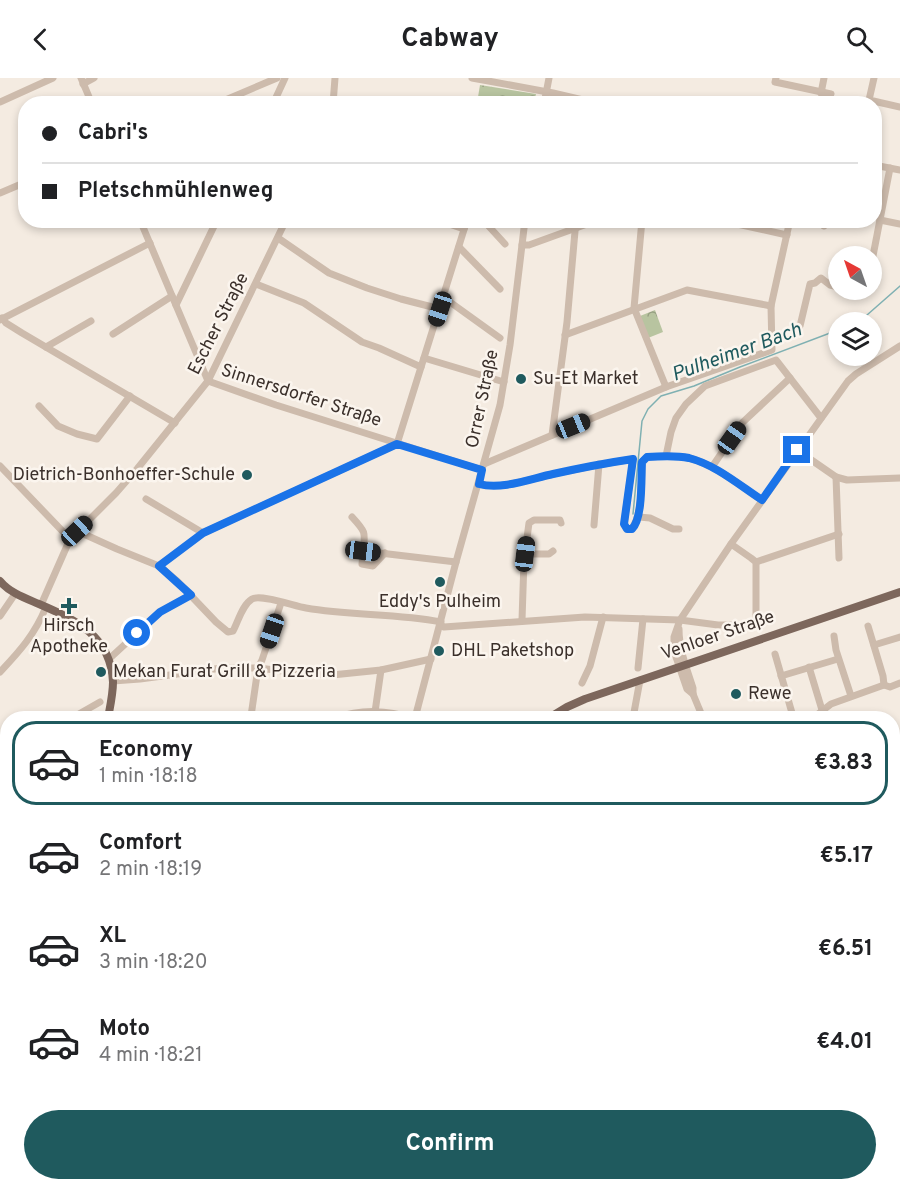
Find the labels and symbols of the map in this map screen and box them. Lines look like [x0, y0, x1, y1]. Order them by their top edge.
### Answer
north arrow [828, 246, 882, 300]
street label: Escher Straße [183, 269, 255, 379]
car [426, 289, 454, 329]
water label: Pulheimer Bach [668, 317, 806, 389]
street label: Orrer Straße [461, 348, 505, 450]
street label: Sinnersdorfer Straße [218, 359, 384, 433]
place label: Su-Et Market [533, 368, 639, 391]
marker: Su-Et Market [514, 372, 528, 386]
car [553, 411, 593, 441]
car [714, 418, 750, 458]
route end [783, 436, 810, 463]
place label: Dietrich-Bonhoeffer-Schule [13, 464, 235, 487]
marker: Dietrich-Bonhoeffer-Schule [240, 468, 254, 482]
car [58, 512, 96, 550]
car [514, 535, 536, 573]
car [344, 540, 382, 562]
marker: Eddy's Pulheim [433, 575, 447, 589]
place label: Eddy's Pulheim [379, 591, 501, 614]
marker: Hirsch Apotheke [62, 599, 76, 613]
street label: Venloer Straße [658, 606, 778, 666]
car [258, 611, 286, 651]
place label: Hirsch Apotheke [30, 615, 108, 659]
route start [123, 619, 150, 646]
place label: DHL Paketshop [451, 640, 574, 663]
marker: DHL Paketshop [432, 644, 446, 658]
place label: Mekan Furat Grill & Pizzeria [113, 661, 336, 684]
marker: Mekan Furat Grill & Pizzeria [94, 665, 108, 679]
place label: Rewe [748, 683, 791, 706]
marker: Rewe [729, 687, 743, 701]

